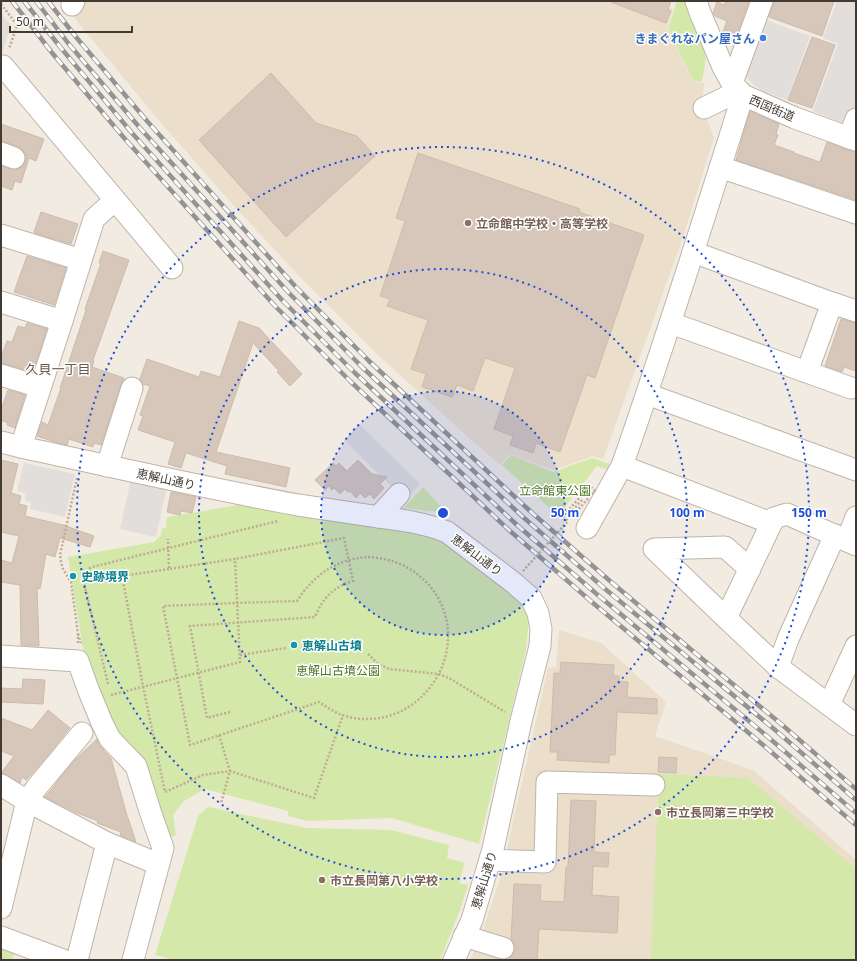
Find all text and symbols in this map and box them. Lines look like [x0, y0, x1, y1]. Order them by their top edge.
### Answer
scale bar [10, 8, 132, 34]
text: 50 m [16, 13, 44, 30]
place label: きまぐれなパン屋さん [634, 30, 755, 47]
marker: きまぐれなパン屋さん [758, 33, 768, 43]
street label: 西国街道 [747, 91, 797, 125]
place label: 立命館中学校・高等学校 [476, 215, 608, 232]
marker: 立命館中学校・高等学校 [463, 218, 473, 228]
district label: 久貝一丁目 [25, 360, 91, 378]
street label: 恵解山通り [135, 464, 197, 494]
park label: 立命館東公園 [519, 482, 591, 499]
text: 50 m [551, 504, 579, 521]
text: 100 m [669, 504, 705, 521]
text: 150 m [791, 504, 827, 521]
centre of rings [436, 506, 450, 520]
street label: 恵解山通り [448, 530, 506, 580]
place label: 史跡境界 [81, 568, 129, 585]
marker: 史跡境界 [68, 571, 78, 581]
place label: 恵解山古墳 [302, 637, 362, 654]
marker: 恵解山古墳 [289, 640, 299, 650]
park label: 恵解山古墳公園 [296, 662, 380, 679]
place label: 市立長岡第三中学校 [666, 804, 774, 821]
marker: 市立長岡第三中学校 [653, 807, 663, 817]
street label: 恵解山通り [467, 849, 501, 911]
place label: 市立長岡第八小学校 [330, 872, 438, 889]
marker: 市立長岡第八小学校 [317, 875, 327, 885]

